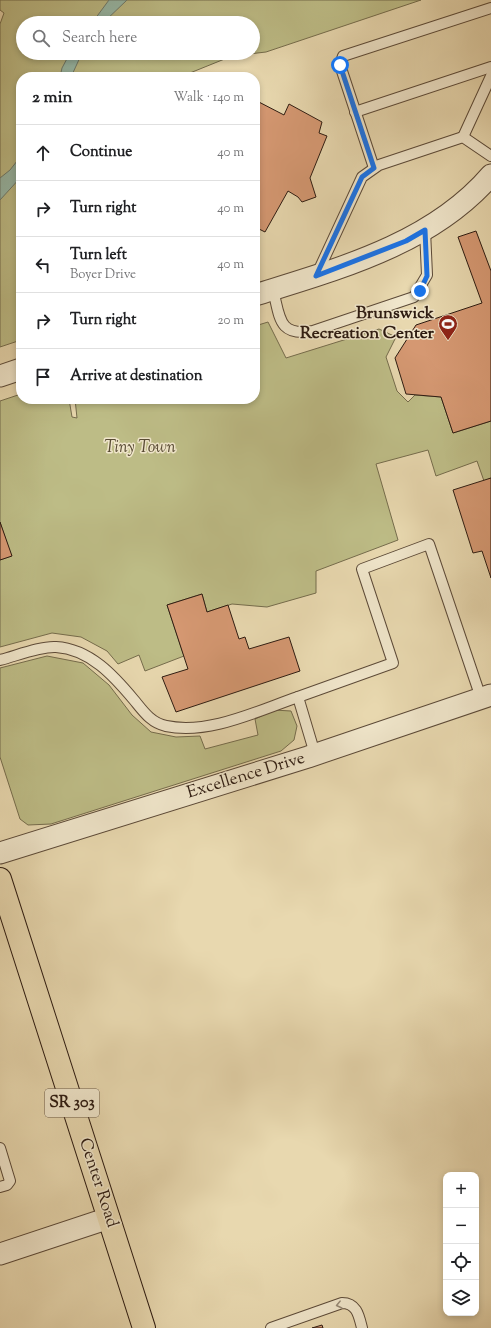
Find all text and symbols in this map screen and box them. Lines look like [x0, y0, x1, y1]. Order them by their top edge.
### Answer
search box [16, 16, 260, 60]
icon: search [30, 27, 52, 49]
text: Search here [62, 28, 137, 49]
route start [331, 56, 349, 74]
text: 2 min [32, 86, 73, 110]
text: Walk · 140 m [173, 89, 244, 107]
icon: ahead [32, 142, 54, 164]
text: Continue [70, 142, 132, 163]
text: 40 m [217, 144, 244, 162]
icon: right [32, 198, 54, 220]
text: Turn right [70, 198, 136, 219]
text: 40 m [217, 200, 244, 218]
text: Turn left [70, 245, 127, 266]
icon: left [32, 254, 54, 276]
text: 40 m [217, 256, 244, 274]
text: Boyer Drive [70, 266, 136, 284]
route end [411, 282, 429, 300]
place label: Brunswick Recreation Center [300, 302, 435, 346]
icon: right [32, 310, 54, 332]
text: Turn right [70, 310, 136, 331]
text: 20 m [218, 312, 244, 330]
sports icon: Brunswick Recreation Center [437, 313, 459, 341]
icon: arrive [32, 366, 54, 388]
text: Arrive at destination [70, 366, 203, 387]
park label: Tiny Town [104, 436, 176, 460]
street label: Excellence Drive [184, 747, 308, 805]
road number: SR 303 [45, 1089, 99, 1117]
street label: Center Road [72, 1135, 124, 1231]
map controls [443, 1172, 479, 1316]
button: + [443, 1172, 479, 1208]
button: − [443, 1208, 479, 1244]
button: locate [443, 1244, 479, 1280]
button: layers [443, 1280, 479, 1316]
one-way arrow [336, 1300, 343, 1308]

